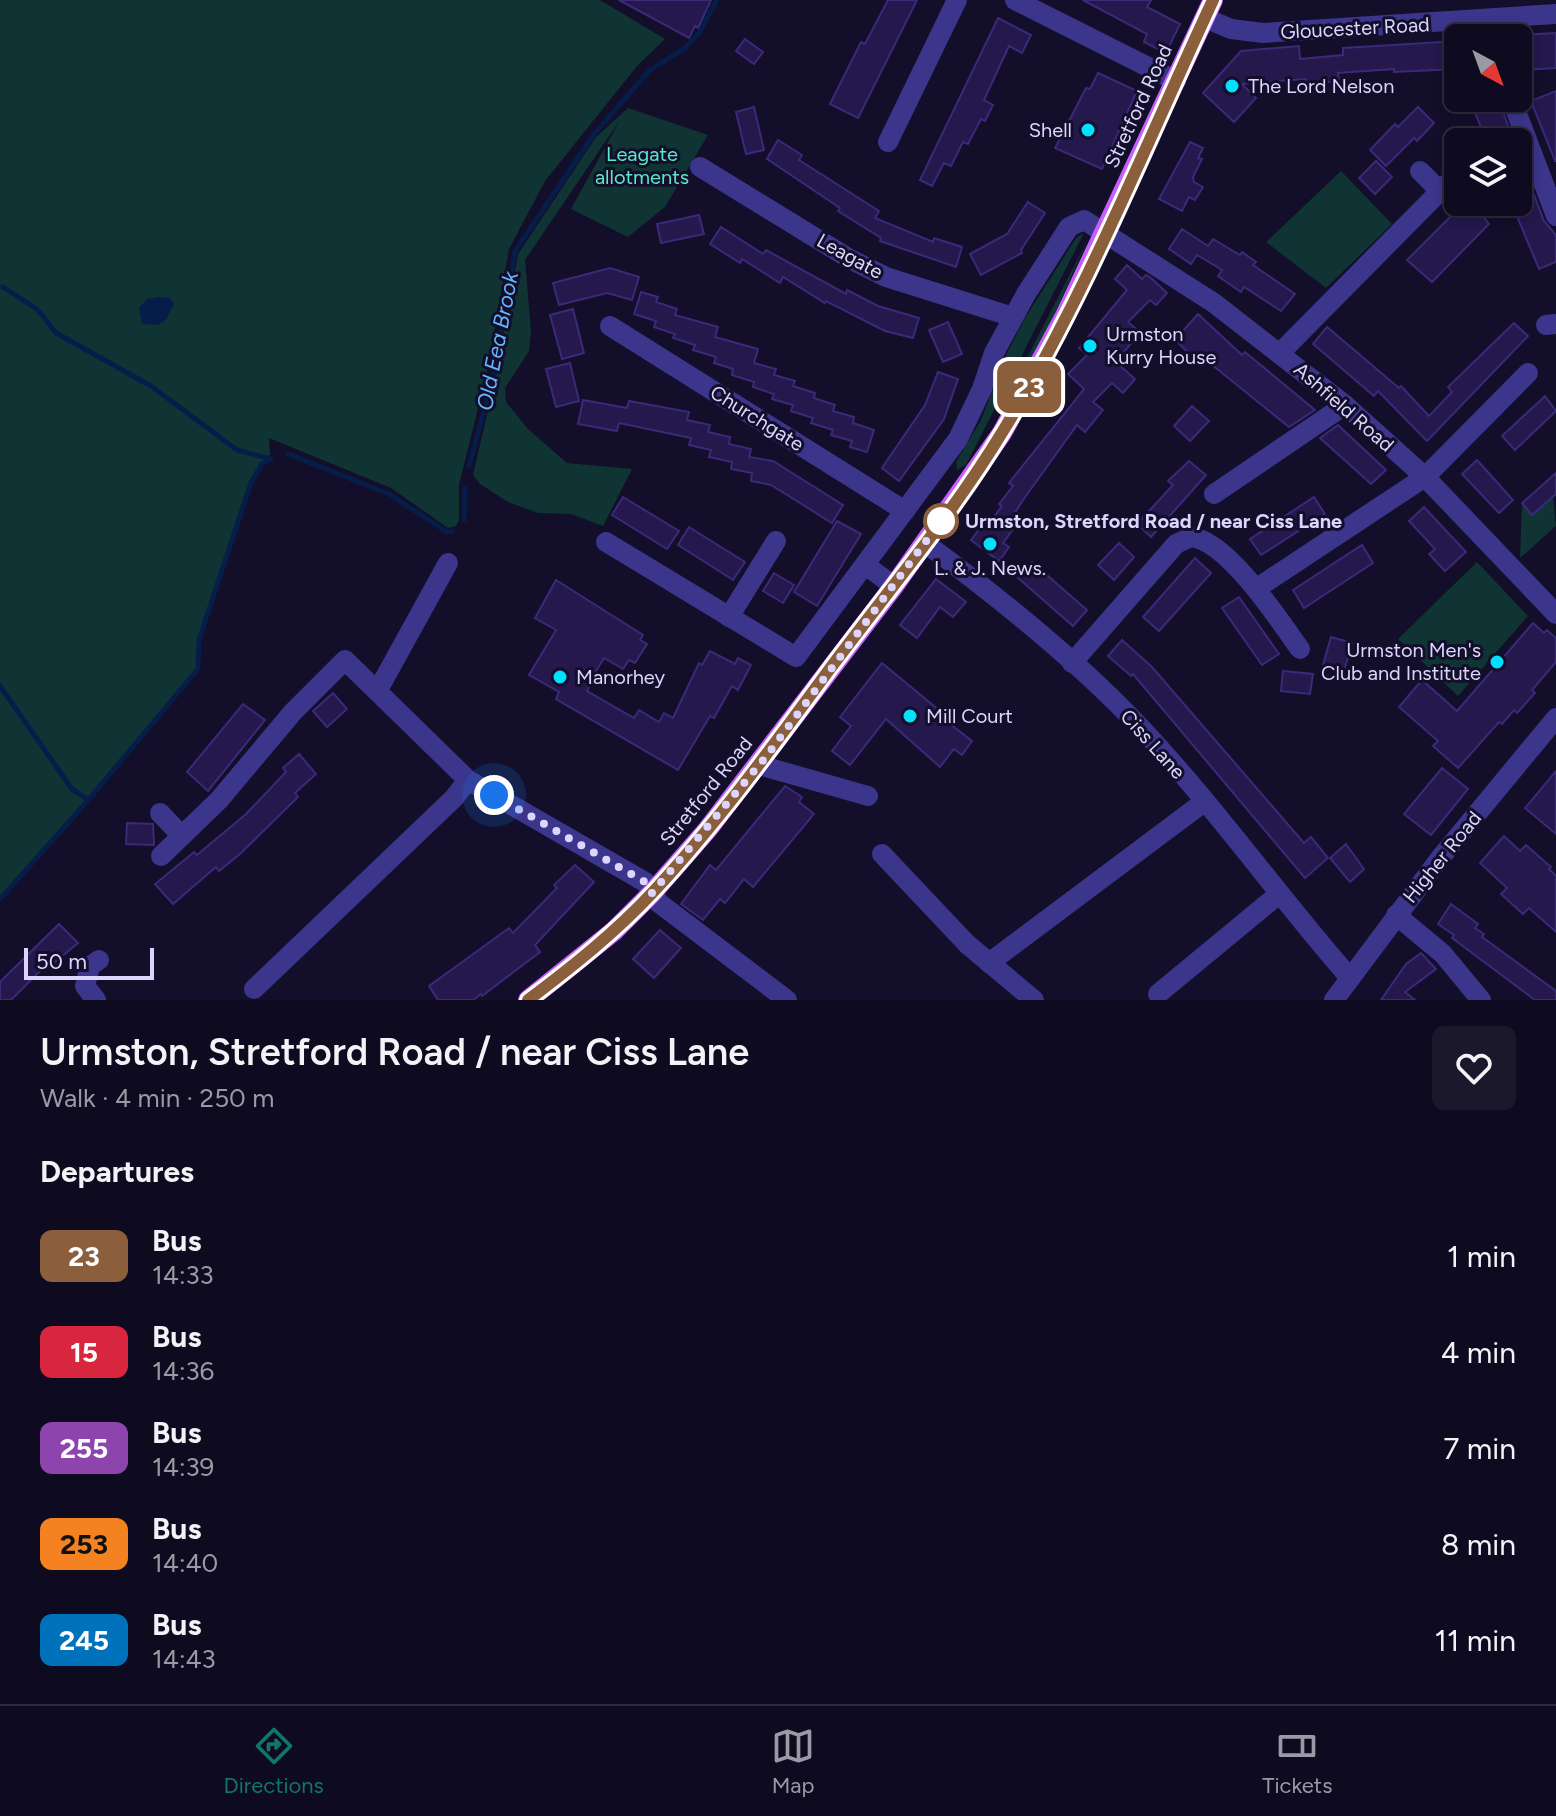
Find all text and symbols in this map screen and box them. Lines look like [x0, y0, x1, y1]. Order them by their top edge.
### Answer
street label: Gloucester Road [1280, 12, 1430, 44]
north arrow [1444, 24, 1532, 112]
map controls [1444, 24, 1532, 216]
street label: Stretford Road [1099, 40, 1177, 172]
place label: The Lord Nelson [1248, 74, 1394, 98]
marker: The Lord Nelson [1223, 77, 1241, 95]
place label: Shell [1029, 118, 1072, 142]
marker: Shell [1079, 121, 1097, 139]
button: layers [1444, 128, 1532, 216]
park label: Leagate allotments [595, 142, 689, 189]
street label: Leagate [813, 228, 887, 284]
water label: Old Eea Brook [471, 268, 524, 413]
place label: Urmston Kurry House [1106, 322, 1216, 369]
marker: Urmston Kurry House [1081, 337, 1099, 355]
street label: Ashfield Road [1289, 357, 1399, 457]
line badge: 23 [993, 361, 1065, 413]
text: 23 [1013, 370, 1045, 404]
street label: Churchgate [706, 380, 808, 456]
marker: Urmston, Stretford Road / near Ciss Lane [924, 504, 958, 538]
place label: Urmston, Stretford Road / near Ciss Lane [965, 509, 1342, 533]
marker: L. & J. News. [981, 535, 999, 553]
place label: L. & J. News. [934, 556, 1046, 580]
place label: Urmston Men's Club and Institute [1321, 638, 1481, 685]
marker: Urmston Men's Club and Institute [1488, 653, 1506, 671]
place label: Manorhey [576, 665, 665, 689]
marker: Manorhey [551, 668, 569, 686]
place label: Mill Court [926, 704, 1013, 728]
street label: Ciss Lane [1116, 704, 1191, 784]
marker: Mill Court [901, 707, 919, 725]
street label: Stretford Road [655, 732, 757, 850]
your location [474, 775, 514, 815]
street label: Higher Road [1398, 806, 1486, 908]
scale bar [24, 944, 154, 980]
text: 50 m [36, 948, 87, 975]
button: heart [1432, 1026, 1516, 1110]
text: Urmston, Stretford Road / near Ciss Lane [40, 1029, 749, 1075]
text: Walk · 4 min · 250 m [40, 1082, 274, 1114]
text: Departures [40, 1153, 194, 1190]
text: Bus [152, 1222, 201, 1259]
text: 1 min [1447, 1238, 1516, 1275]
text: 23 [68, 1239, 100, 1273]
text: 14:33 [152, 1259, 214, 1291]
text: Bus [152, 1318, 201, 1355]
text: 4 min [1441, 1334, 1516, 1371]
text: 15 [70, 1335, 98, 1369]
text: 14:36 [152, 1355, 214, 1387]
text: Bus [152, 1414, 201, 1451]
text: 7 min [1443, 1430, 1516, 1467]
text: 255 [60, 1431, 108, 1465]
text: 14:39 [152, 1451, 214, 1483]
text: Bus [152, 1510, 201, 1547]
text: 8 min [1441, 1526, 1516, 1563]
text: 253 [60, 1527, 108, 1561]
text: 14:40 [152, 1547, 218, 1579]
text: Bus [152, 1606, 201, 1643]
text: 11 min [1435, 1622, 1516, 1659]
text: 245 [59, 1623, 109, 1657]
text: 14:43 [152, 1643, 216, 1675]
tab: Directions [224, 1724, 324, 1799]
tab: Map [771, 1724, 815, 1799]
tab: Tickets [1262, 1724, 1332, 1799]

